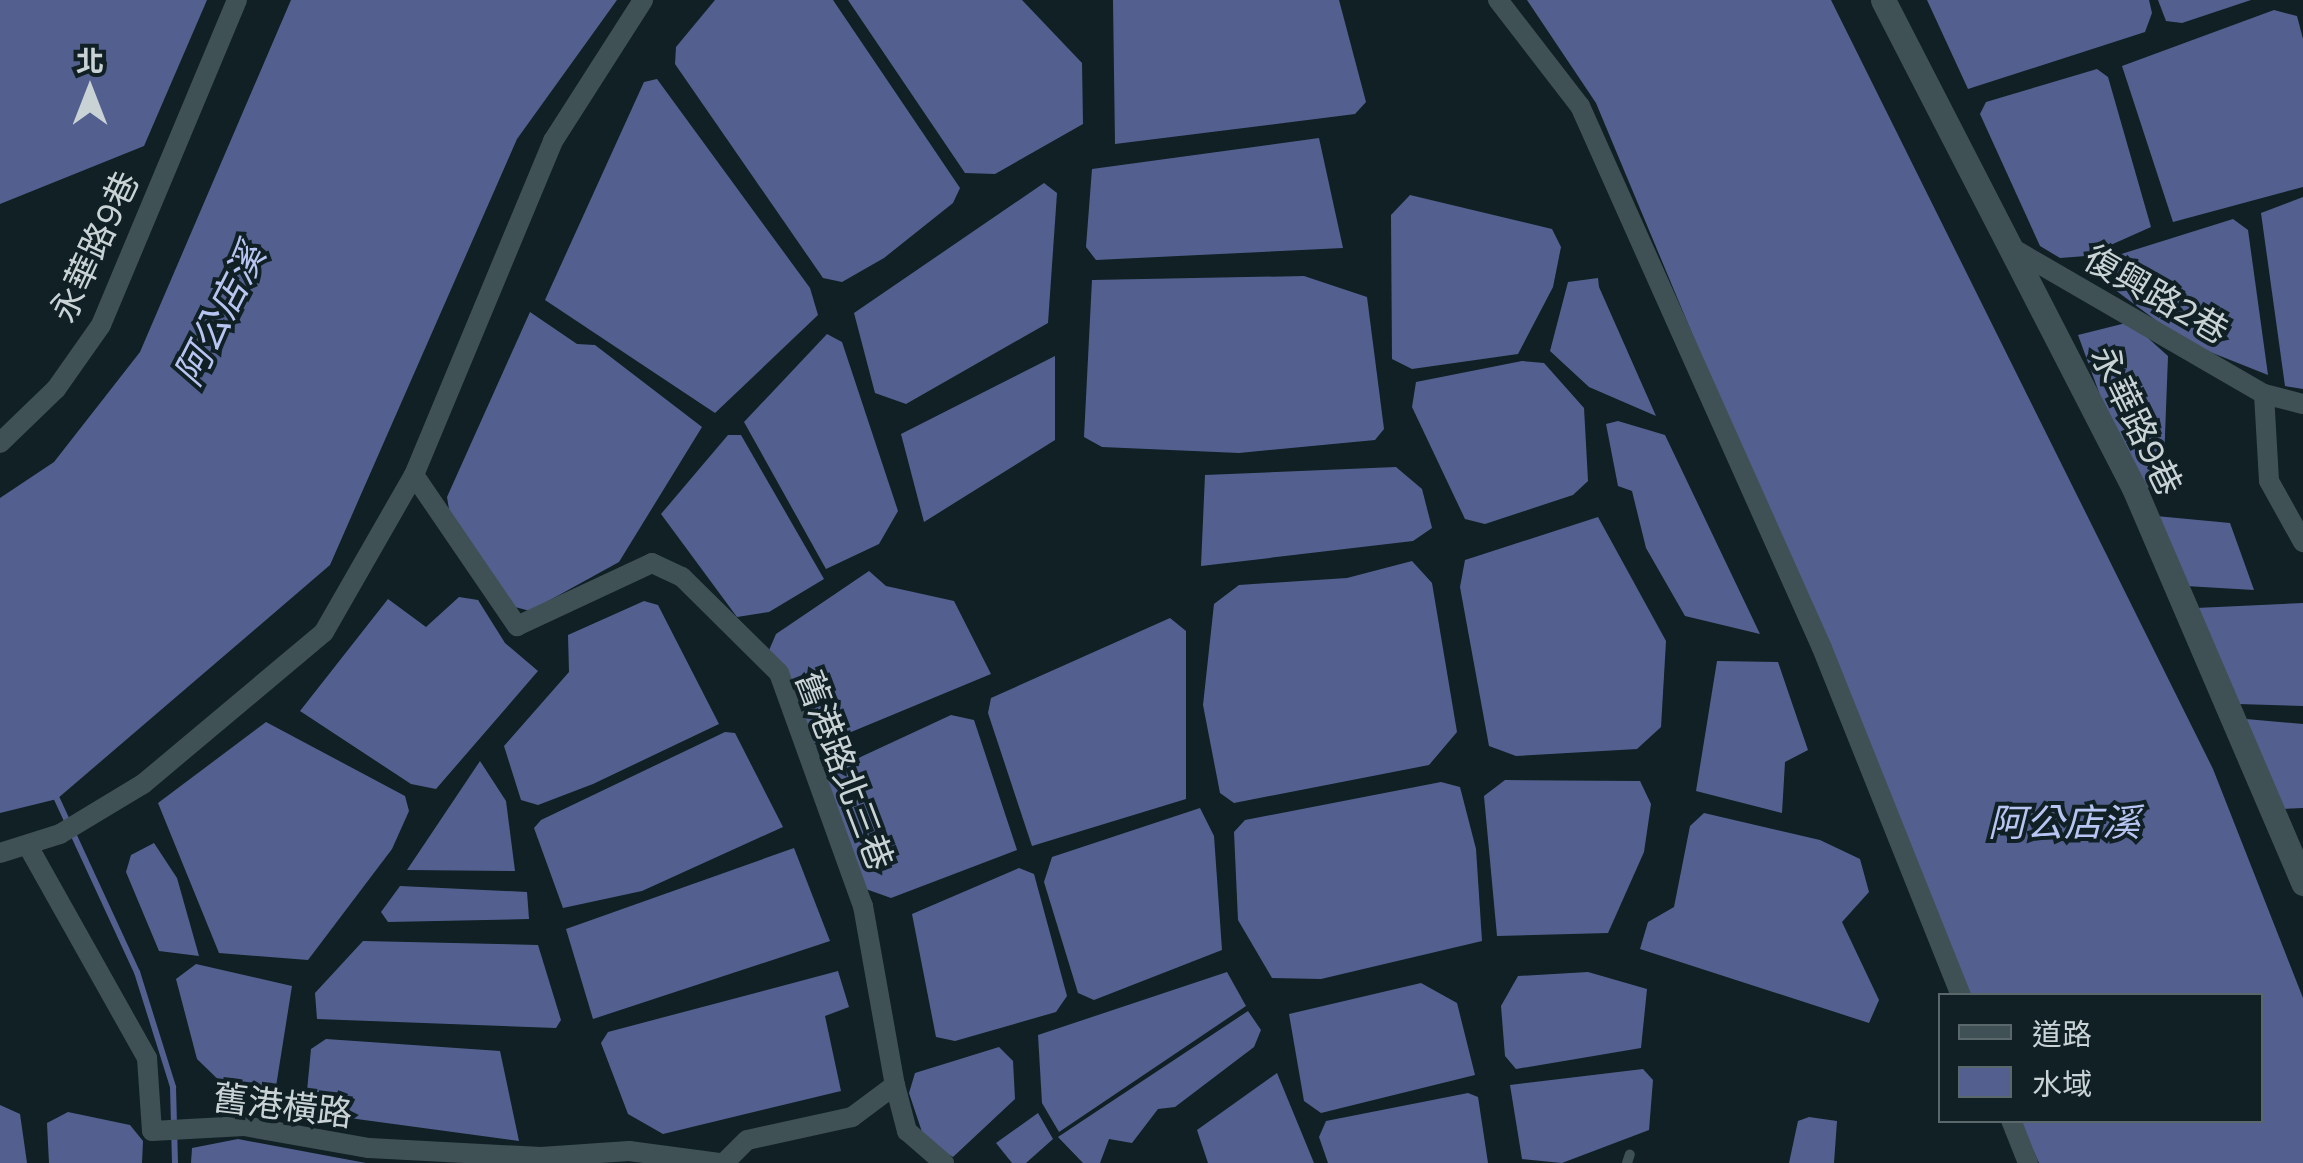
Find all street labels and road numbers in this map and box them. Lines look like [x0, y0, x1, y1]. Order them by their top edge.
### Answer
street label: 永華路9巷 [40, 164, 146, 328]
street label: 復興路2巷 [2077, 235, 2237, 351]
street label: 永華路9巷 [2084, 338, 2192, 502]
street label: 舊港路北三巷 [789, 664, 903, 876]
street label: 舊港橫路 [211, 1075, 355, 1133]

